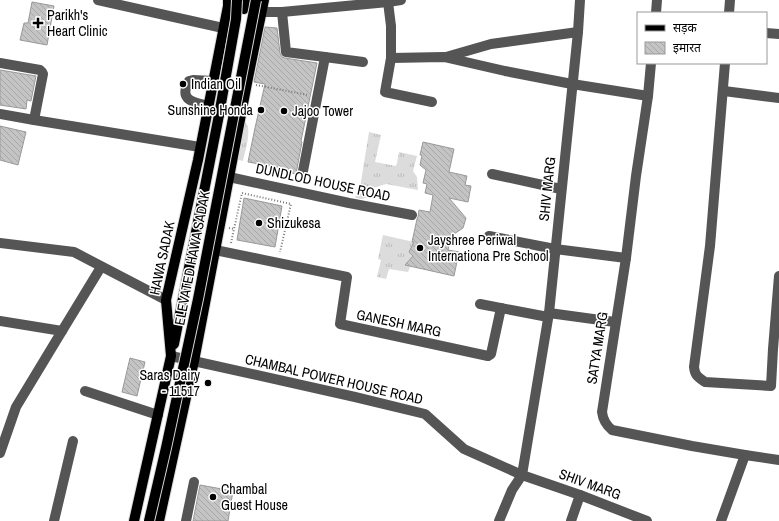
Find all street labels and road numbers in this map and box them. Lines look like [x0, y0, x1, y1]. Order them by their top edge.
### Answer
street label: SHIV MARG [535, 156, 559, 222]
street label: DUNDLOD HOUSE ROAD [254, 159, 392, 205]
street label: ELEVATED HAWA SADAK [170, 189, 214, 327]
street label: HAWA SADAK [145, 219, 179, 297]
street label: GANESH MARG [355, 305, 443, 341]
street label: SATYA MARG [582, 310, 612, 385]
street label: CHAMBAL POWER HOUSE ROAD [243, 350, 425, 408]
street label: SHIV MARG [557, 465, 623, 503]

